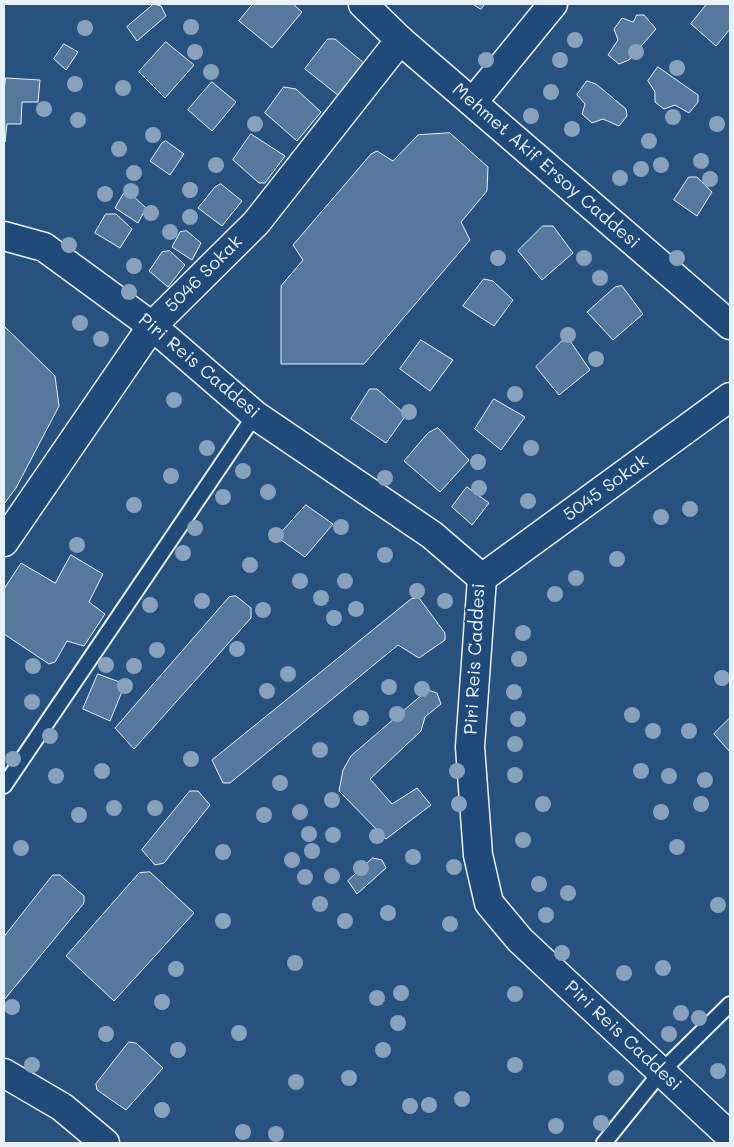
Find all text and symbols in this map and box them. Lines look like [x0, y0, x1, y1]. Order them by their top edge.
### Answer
street label: Mehmet Akif Ersoy Caddesi [448, 79, 644, 253]
street label: 5046 Sokak [161, 231, 247, 317]
street label: Piri Reis Caddesi [134, 309, 264, 423]
street label: 5045 Sokak [559, 450, 653, 526]
street label: Piri Reis Caddesi [460, 583, 490, 735]
street label: Piri Reis Caddesi [560, 976, 686, 1096]

